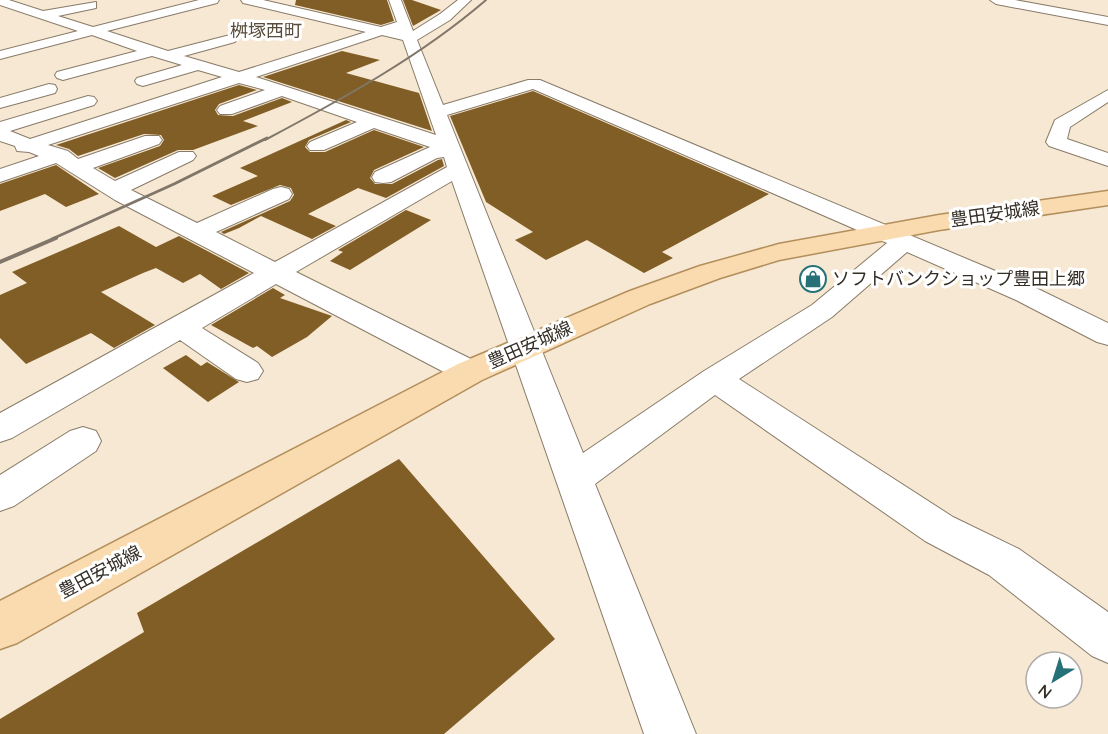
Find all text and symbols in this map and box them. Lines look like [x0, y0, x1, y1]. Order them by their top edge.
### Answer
district label: 桝塚西町 [230, 19, 302, 42]
street label: 豊田安城線 [949, 196, 1041, 231]
shop icon: ソフトバンクショップ豊田上郷 [798, 264, 828, 294]
place label: ソフトバンクショップ豊田上郷 [832, 267, 1085, 290]
street label: 豊田安城線 [484, 316, 576, 373]
street label: 豊田安城線 [55, 540, 145, 603]
north arrow [1024, 650, 1084, 710]
text: N [1034, 680, 1056, 703]

